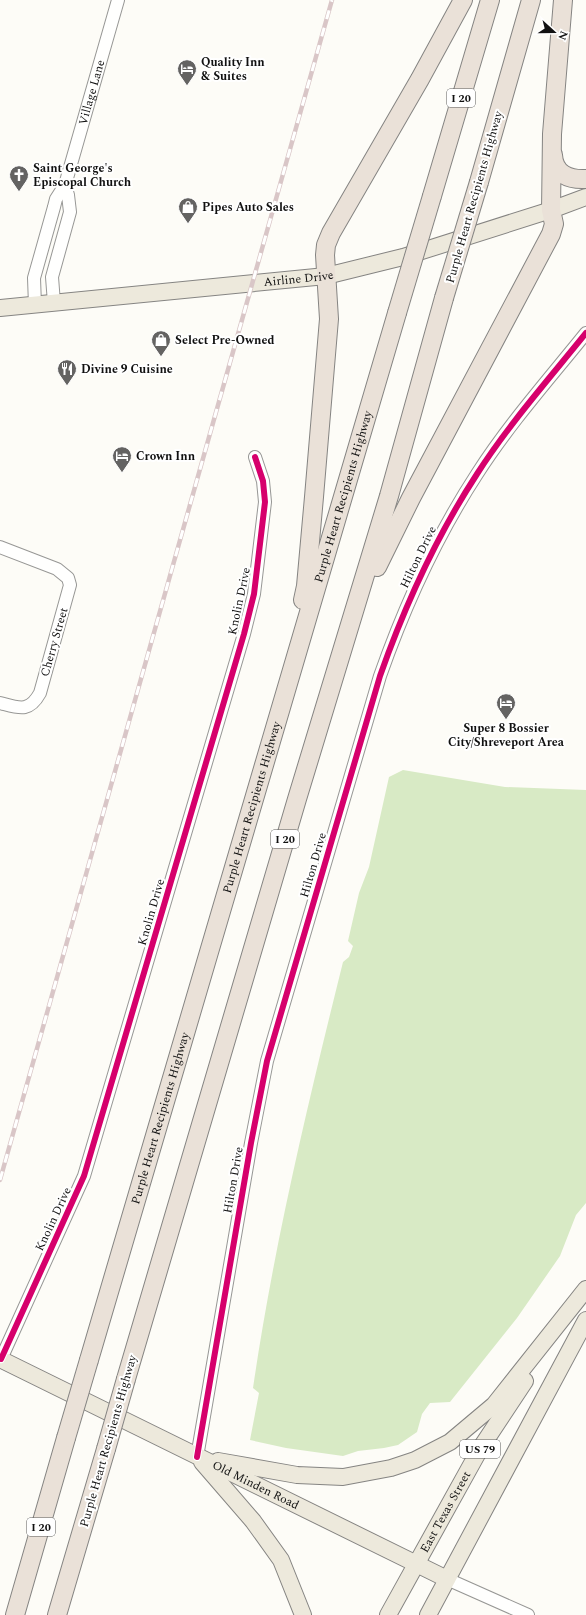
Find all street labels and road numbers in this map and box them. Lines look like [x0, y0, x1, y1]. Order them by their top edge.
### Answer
street label: Village Lane [74, 58, 110, 127]
road number: I 20 [447, 89, 475, 107]
street label: Purple Heart Recipients Highway [441, 108, 509, 285]
street label: Airline Drive [263, 265, 336, 292]
street label: Purple Heart Recipients Highway [309, 407, 378, 585]
street label: Hilton Drive [395, 523, 442, 592]
street label: Knolin Drive [223, 565, 256, 637]
street label: Cherry Street [36, 605, 73, 679]
street label: Purple Heart Recipients Highway [218, 718, 287, 896]
road number: I 20 [271, 830, 299, 848]
street label: Hilton Drive [295, 830, 332, 900]
street label: Knolin Drive [133, 876, 170, 948]
street label: Purple Heart Recipients Highway [126, 1029, 195, 1207]
street label: Hilton Drive [218, 1145, 249, 1215]
street label: Knolin Drive [30, 1184, 77, 1254]
street label: Purple Heart Recipients Highway [75, 1352, 143, 1529]
road number: US 79 [460, 1440, 500, 1458]
street label: Old Minden Road [209, 1456, 302, 1515]
street label: East Texas Street [415, 1468, 476, 1556]
road number: I 20 [27, 1518, 55, 1536]

